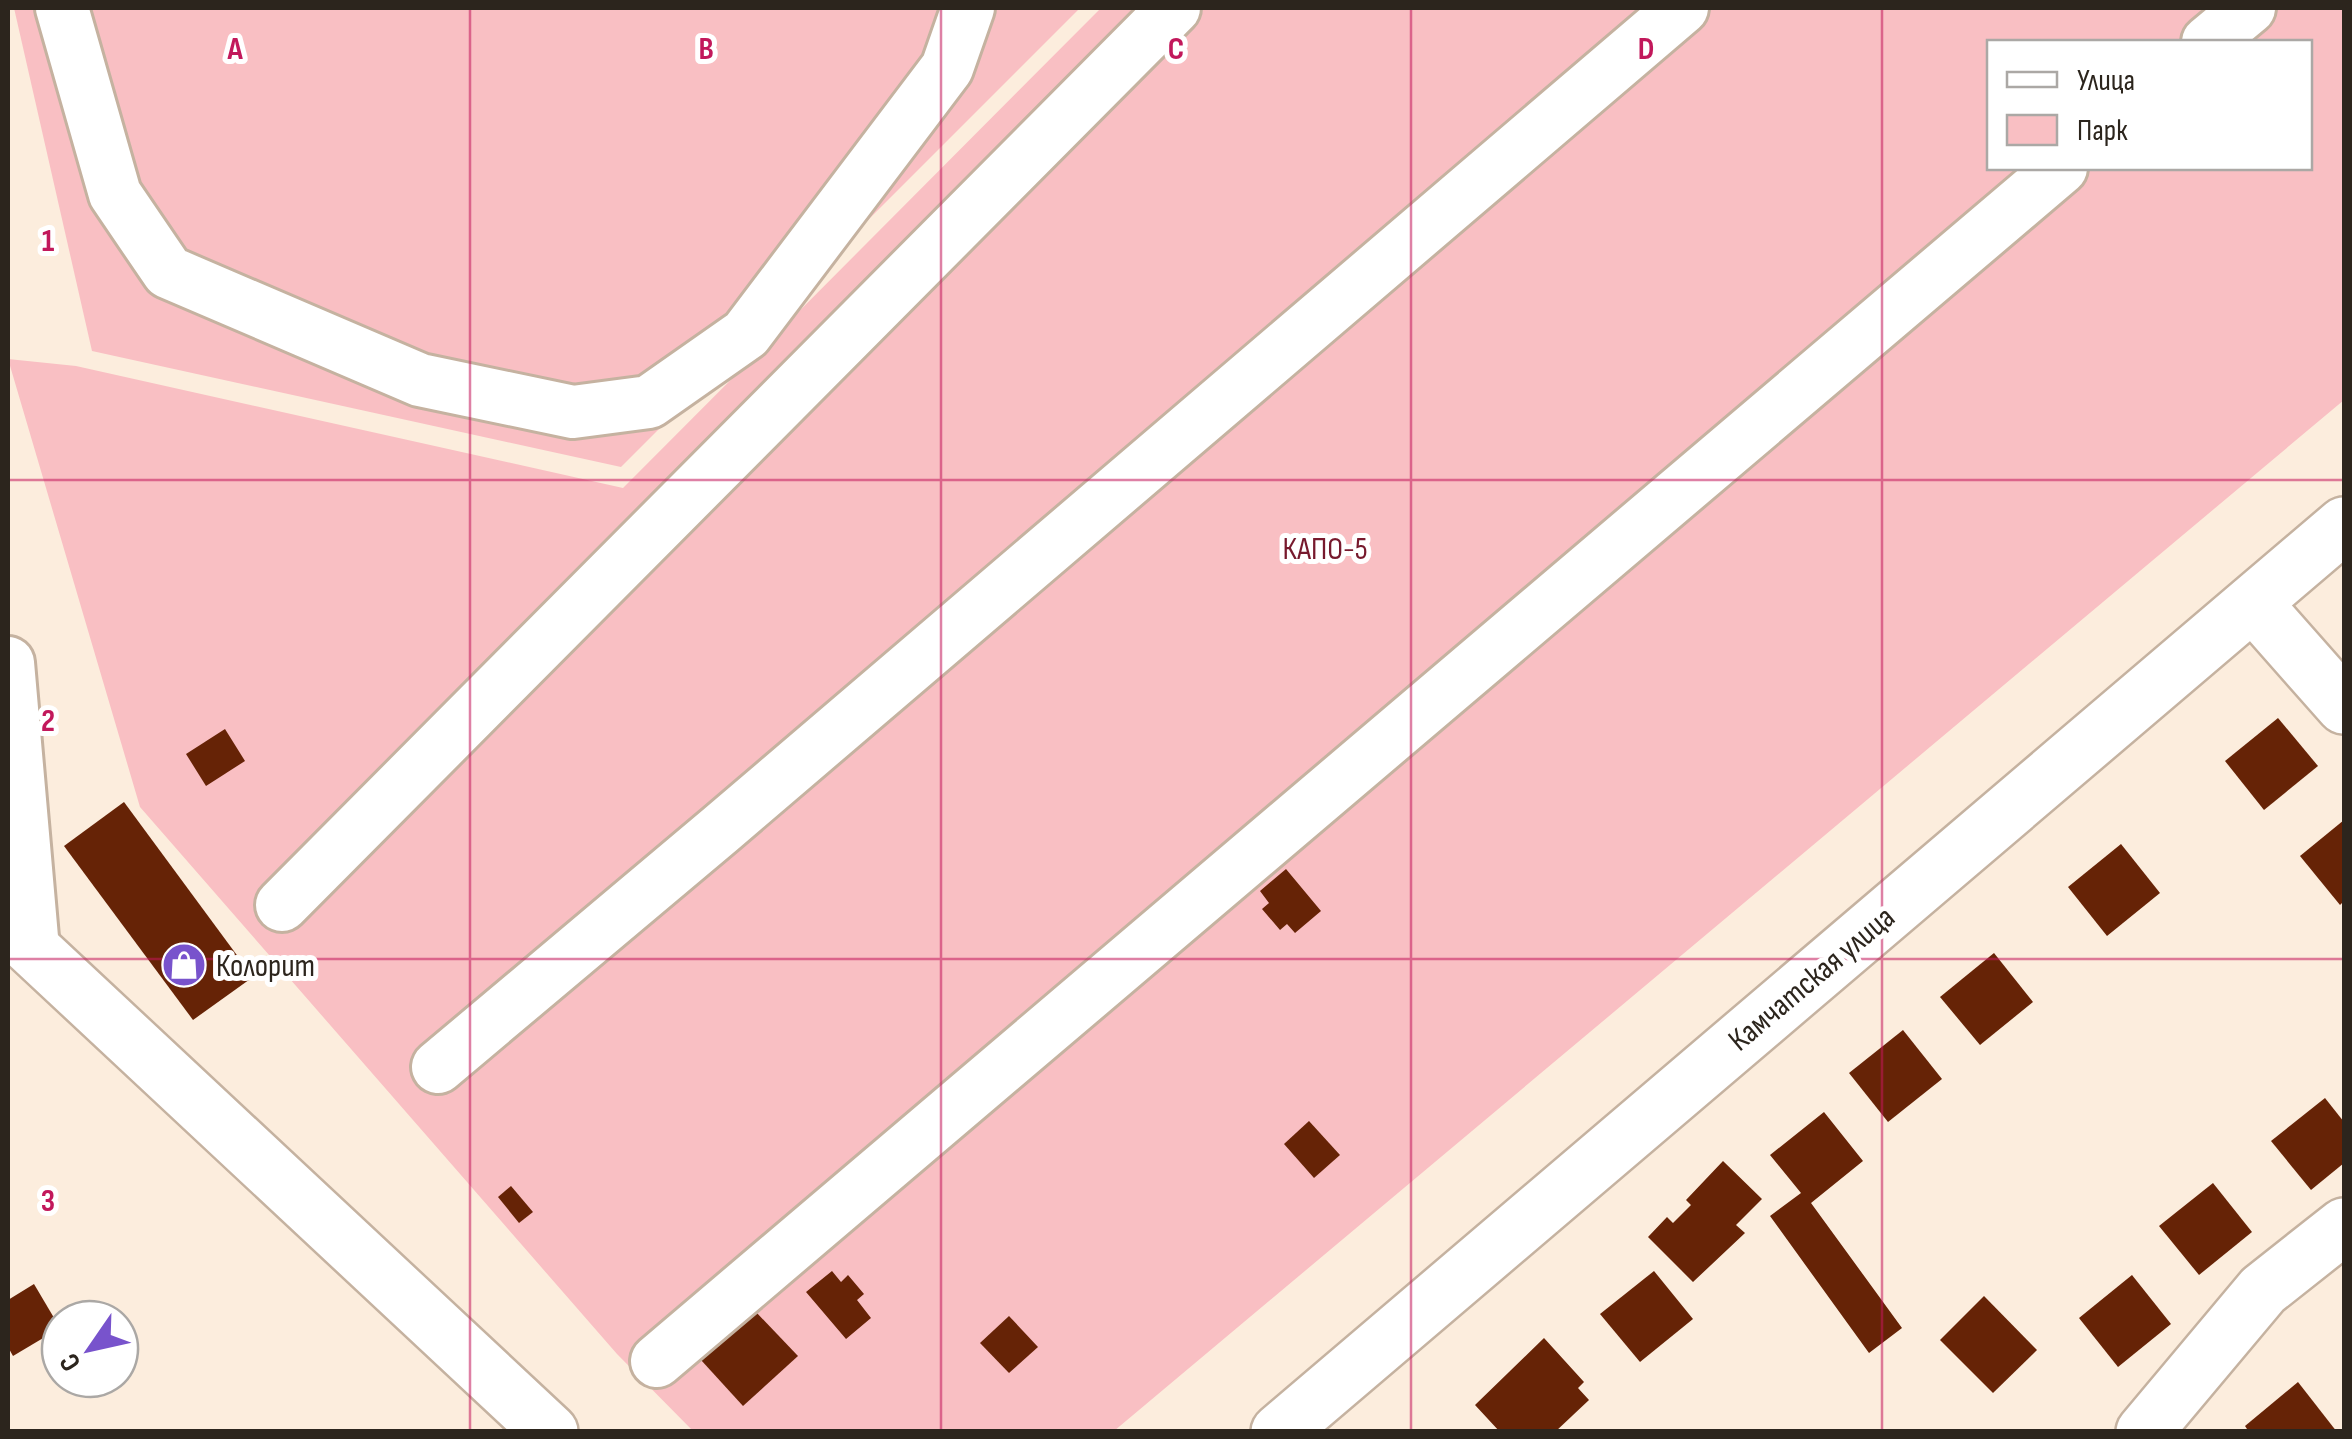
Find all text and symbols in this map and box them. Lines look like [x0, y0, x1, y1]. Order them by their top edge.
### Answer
text: A [226, 30, 243, 69]
text: B [698, 30, 714, 69]
text: C [1168, 30, 1184, 69]
text: D [1638, 30, 1654, 69]
legend [1987, 40, 2312, 170]
text: Улица [2077, 63, 2135, 99]
text: Парк [2077, 113, 2128, 149]
text: 1 [42, 222, 55, 261]
park label: КАПО-5 [1282, 530, 1368, 569]
text: 2 [41, 702, 55, 741]
street label: Камчатская улица [1721, 898, 1903, 1060]
shop icon: Колорит [161, 942, 207, 988]
place label: Колорит [216, 947, 315, 986]
text: 3 [41, 1182, 55, 1221]
north arrow [40, 1299, 140, 1399]
text: С [53, 1347, 88, 1377]

